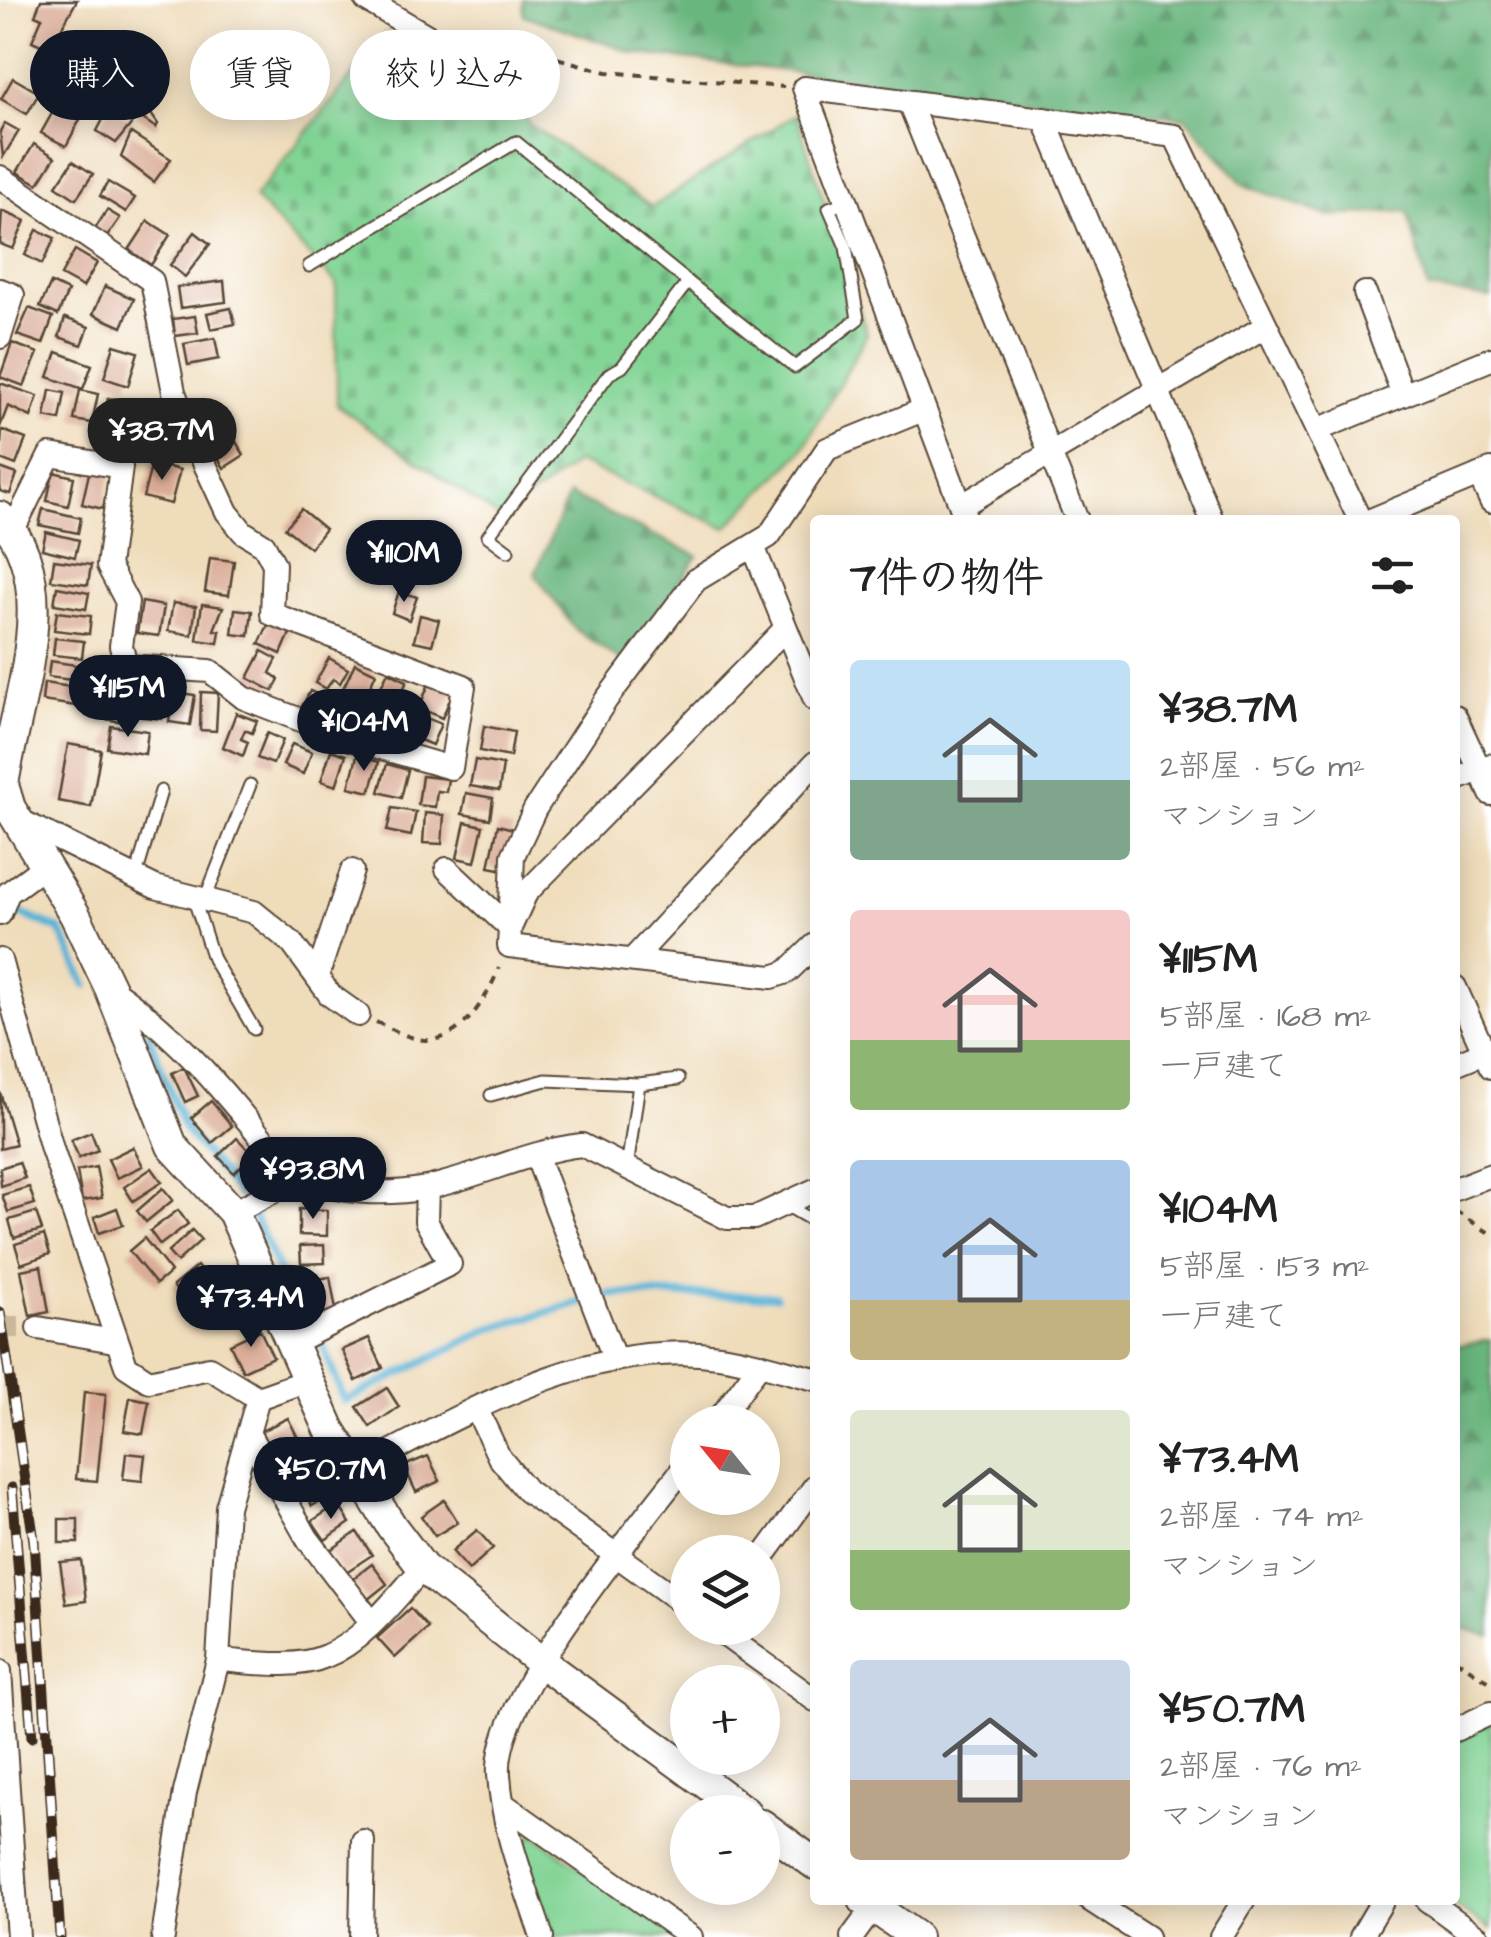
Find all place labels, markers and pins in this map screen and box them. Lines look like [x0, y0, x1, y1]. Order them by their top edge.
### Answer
pin: ¥38.7M [81, 398, 243, 483]
pin: ¥110M [334, 520, 474, 605]
pin: ¥115M [58, 655, 198, 740]
pin: ¥104M [294, 689, 434, 774]
pin: ¥93.8M [232, 1137, 394, 1222]
pin: ¥73.4M [170, 1265, 332, 1350]
pin: ¥50.7M [250, 1437, 412, 1522]

